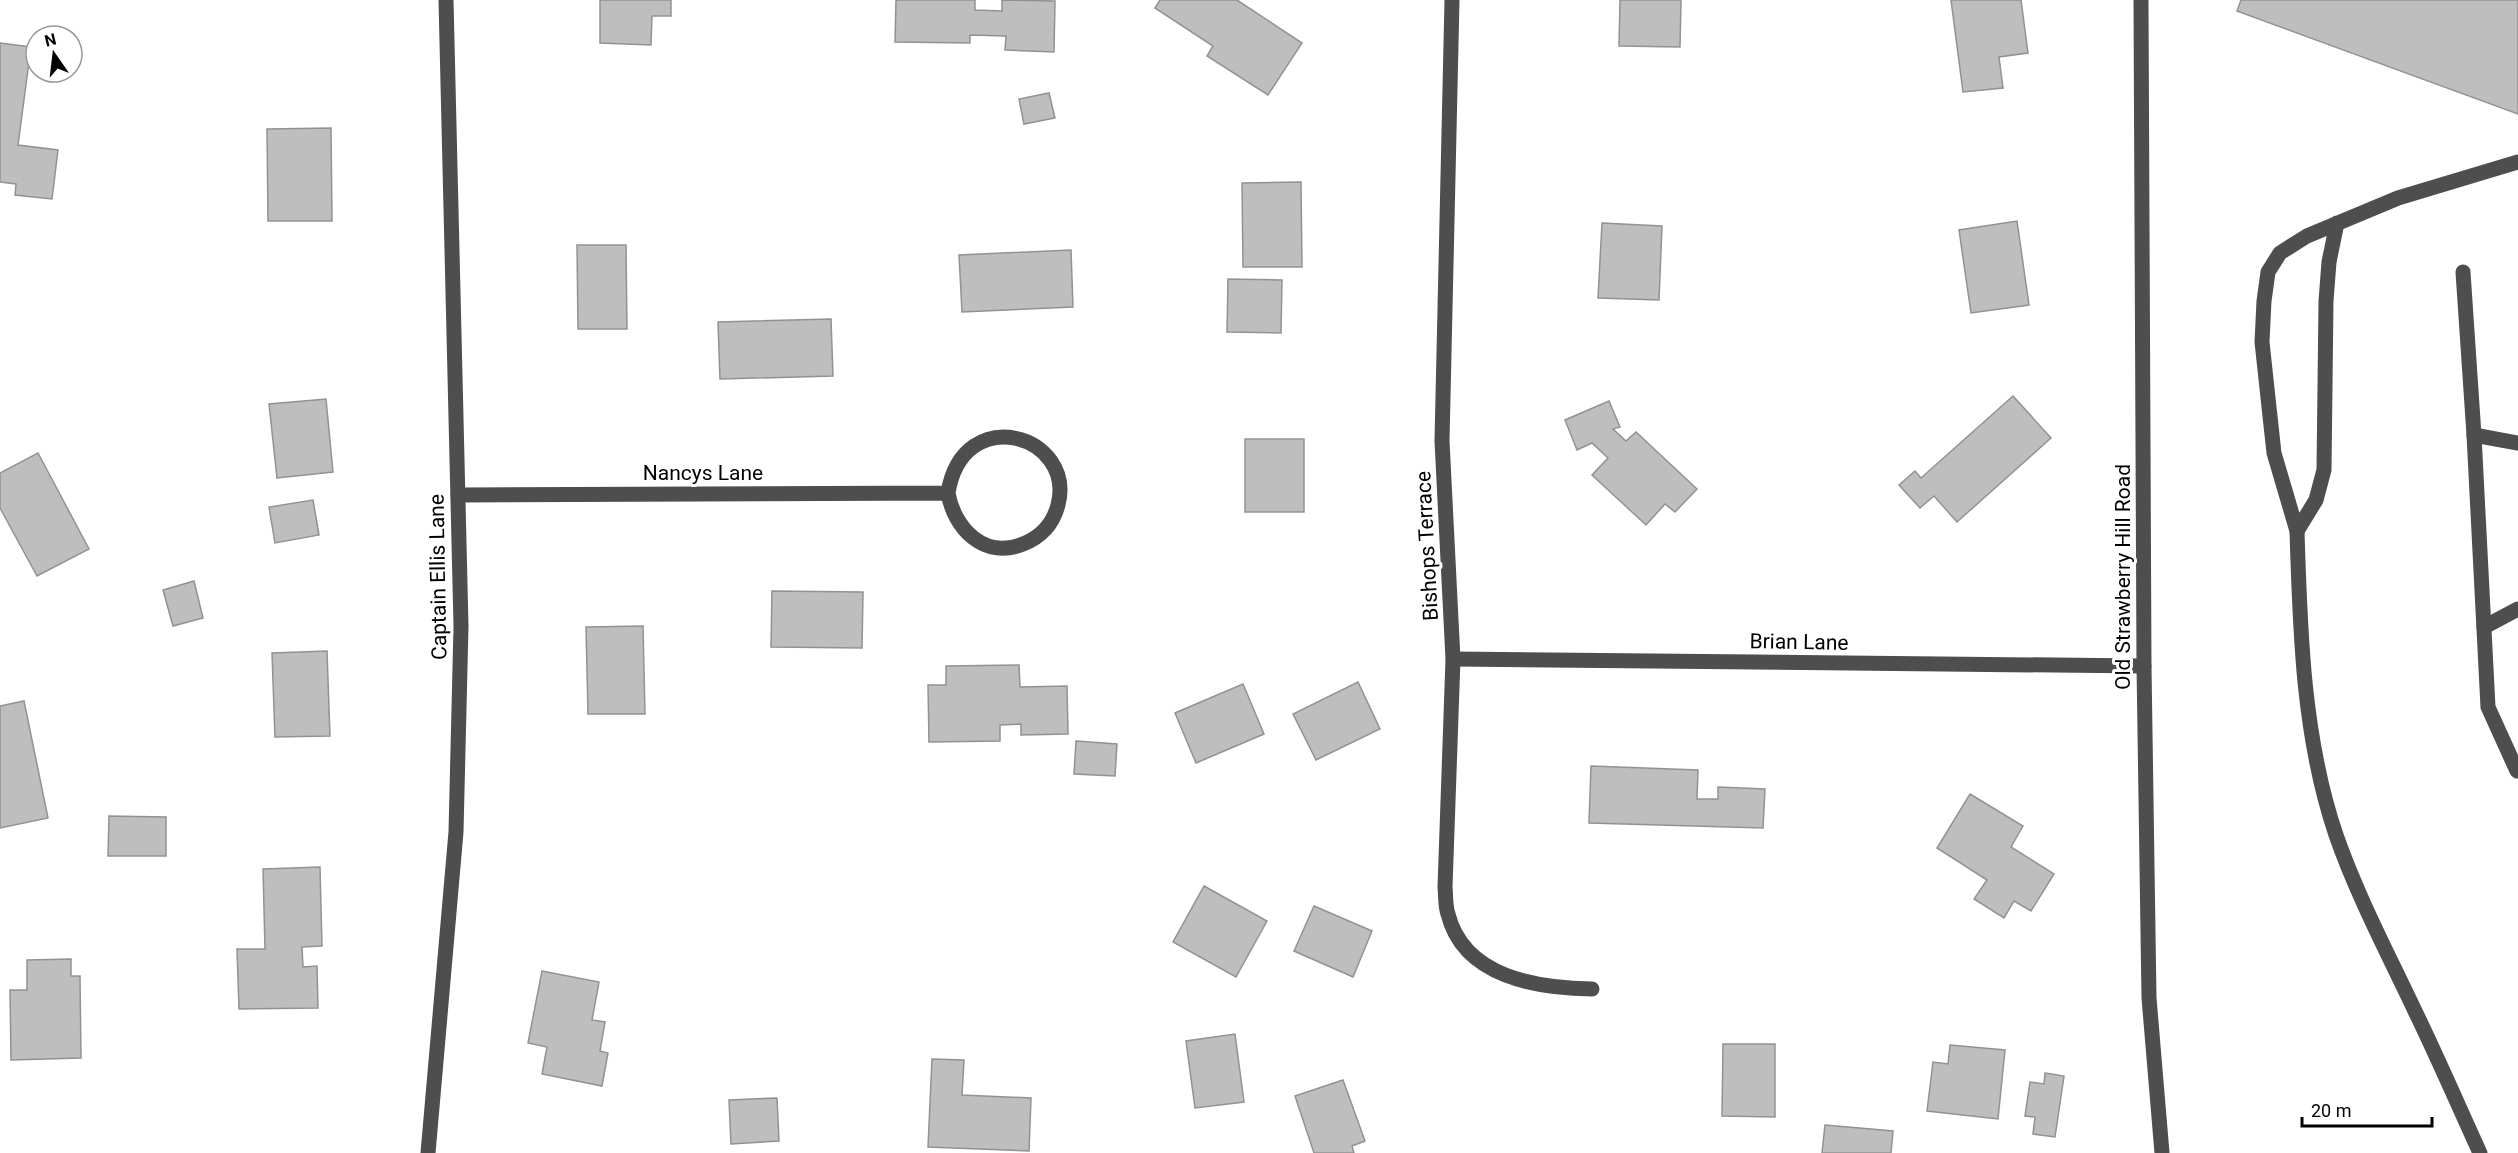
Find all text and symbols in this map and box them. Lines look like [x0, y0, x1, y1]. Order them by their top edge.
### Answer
north arrow [24, 24, 84, 84]
text: N [43, 29, 58, 51]
street label: Nancys Lane [643, 461, 763, 485]
street label: Old Strawberry Hill Road [2111, 464, 2135, 690]
street label: Bishops Terrace [1411, 470, 1443, 622]
street label: Captain Ellis Lane [425, 494, 451, 660]
street label: Brian Lane [1749, 629, 1849, 655]
scale bar [2302, 1090, 2432, 1128]
text: 20 m [2311, 1100, 2351, 1121]

